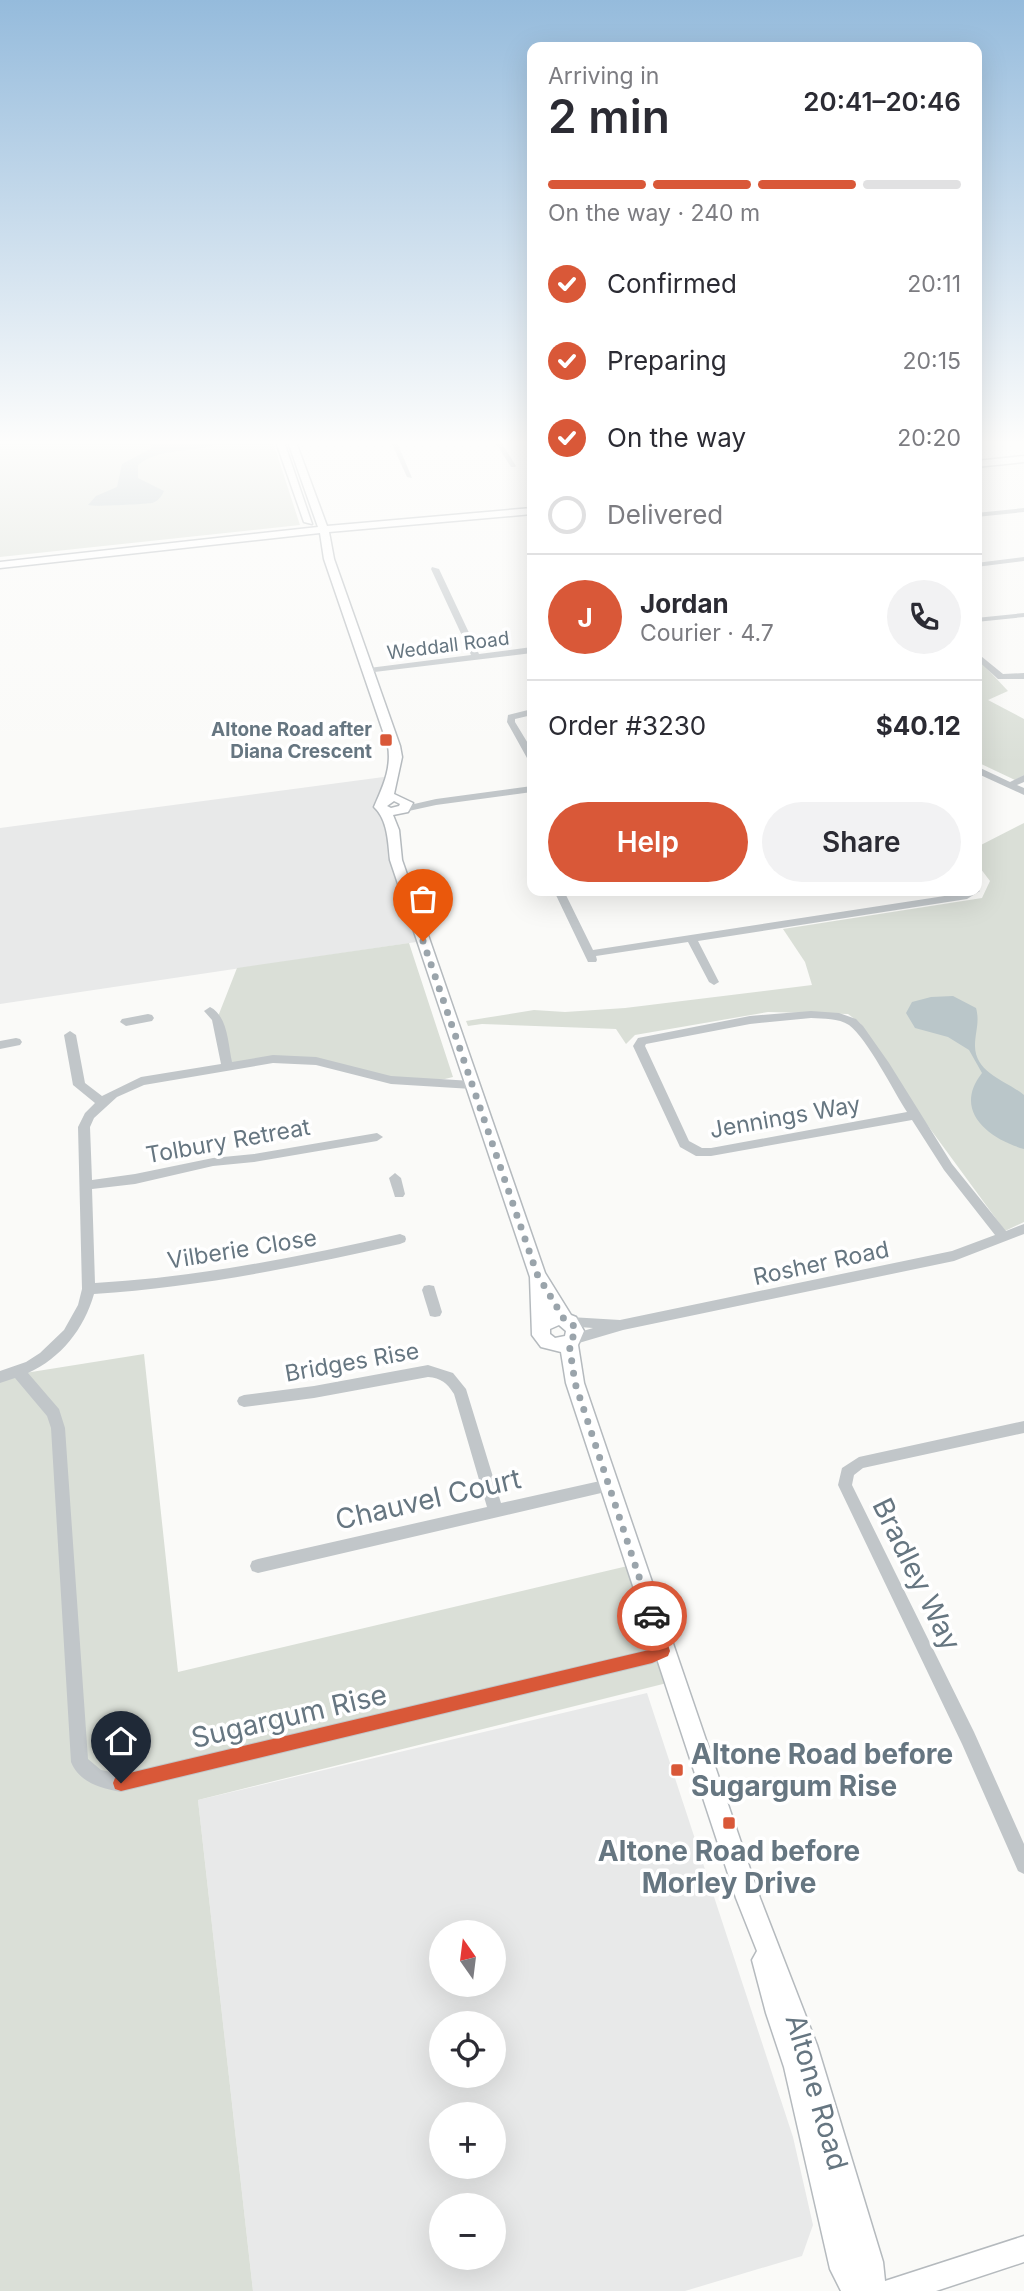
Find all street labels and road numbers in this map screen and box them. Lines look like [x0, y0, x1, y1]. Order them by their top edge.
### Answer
street label: Weddall Road [386, 627, 511, 664]
street label: Jennings Way [707, 1090, 863, 1144]
street label: Tolbury Retreat [144, 1113, 313, 1169]
street label: Vilberie Close [165, 1223, 319, 1275]
street label: Rosher Road [751, 1235, 891, 1291]
street label: Bridges Rise [283, 1336, 421, 1388]
street label: Chauvel Court [332, 1461, 524, 1537]
street label: Bradley Way [866, 1492, 968, 1656]
street label: Sugargum Rise [188, 1677, 390, 1755]
street label: Altone Road [779, 2010, 855, 2174]

